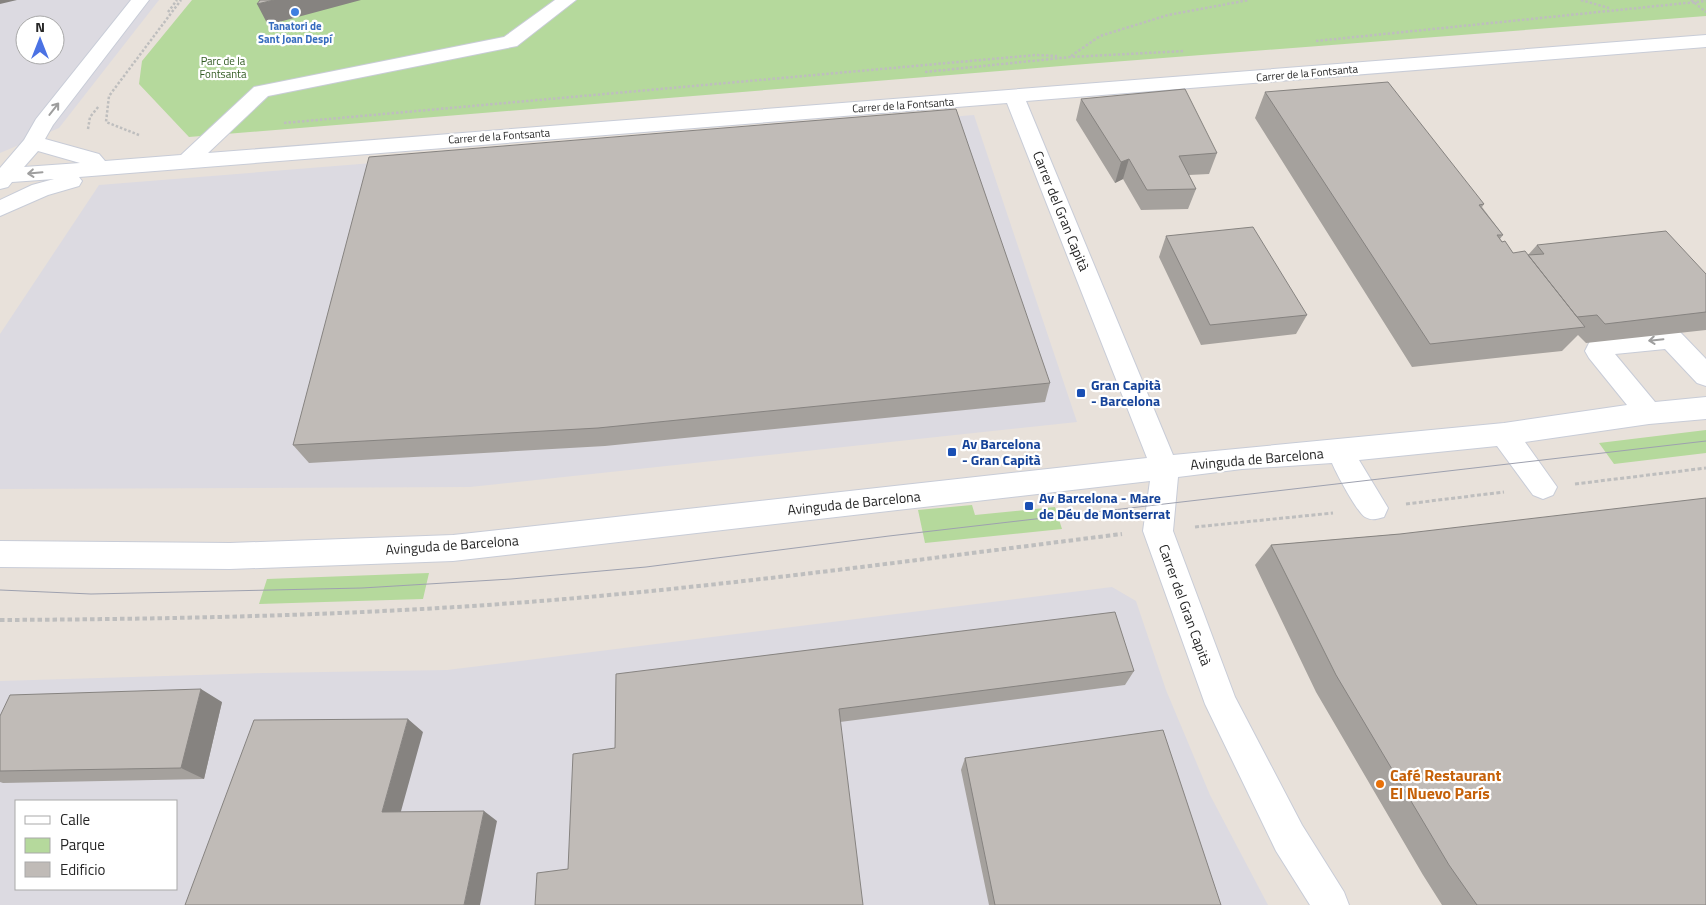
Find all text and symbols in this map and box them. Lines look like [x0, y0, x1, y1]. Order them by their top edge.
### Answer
marker: Tanatori de Sant Joan Despí [289, 6, 301, 18]
north arrow [15, 15, 65, 65]
text: N [35, 16, 45, 37]
place label: Tanatori de Sant Joan Despí [258, 18, 333, 47]
park label: Parc de la Fontsanta [199, 53, 247, 82]
street label: Carrer de la Fontsanta [1255, 61, 1359, 85]
street label: Carrer de la Fontsanta [852, 93, 955, 117]
one-way arrow [48, 103, 59, 116]
street label: Carrer de la Fontsanta [448, 124, 551, 148]
street label: Carrer del Gran Capità [1028, 148, 1095, 274]
one-way arrow [27, 169, 43, 178]
one-way arrow [1648, 336, 1664, 345]
place label: Gran Capità - Barcelona [1091, 374, 1161, 411]
marker: Gran Capità - Barcelona [1075, 387, 1087, 399]
place label: Av Barcelona - Gran Capità [962, 433, 1041, 470]
street label: Avinguda de Barcelona [1189, 442, 1324, 475]
marker: Av Barcelona - Gran Capità [946, 446, 958, 458]
street label: Avinguda de Barcelona [786, 485, 922, 520]
place label: Av Barcelona - Mare de Déu de Montserrat [1039, 487, 1170, 524]
marker: Av Barcelona - Mare de Déu de Montserrat [1023, 500, 1035, 512]
street label: Avinguda de Barcelona [385, 529, 519, 560]
street label: Carrer del Gran Capità [1154, 541, 1217, 669]
place label: Café Restaurant El Nuevo París [1390, 763, 1502, 805]
marker: Café Restaurant El Nuevo París [1374, 778, 1386, 790]
legend [15, 800, 178, 890]
text: Calle [60, 808, 90, 831]
text: Parque [60, 833, 105, 856]
text: Edificio [60, 858, 105, 881]

